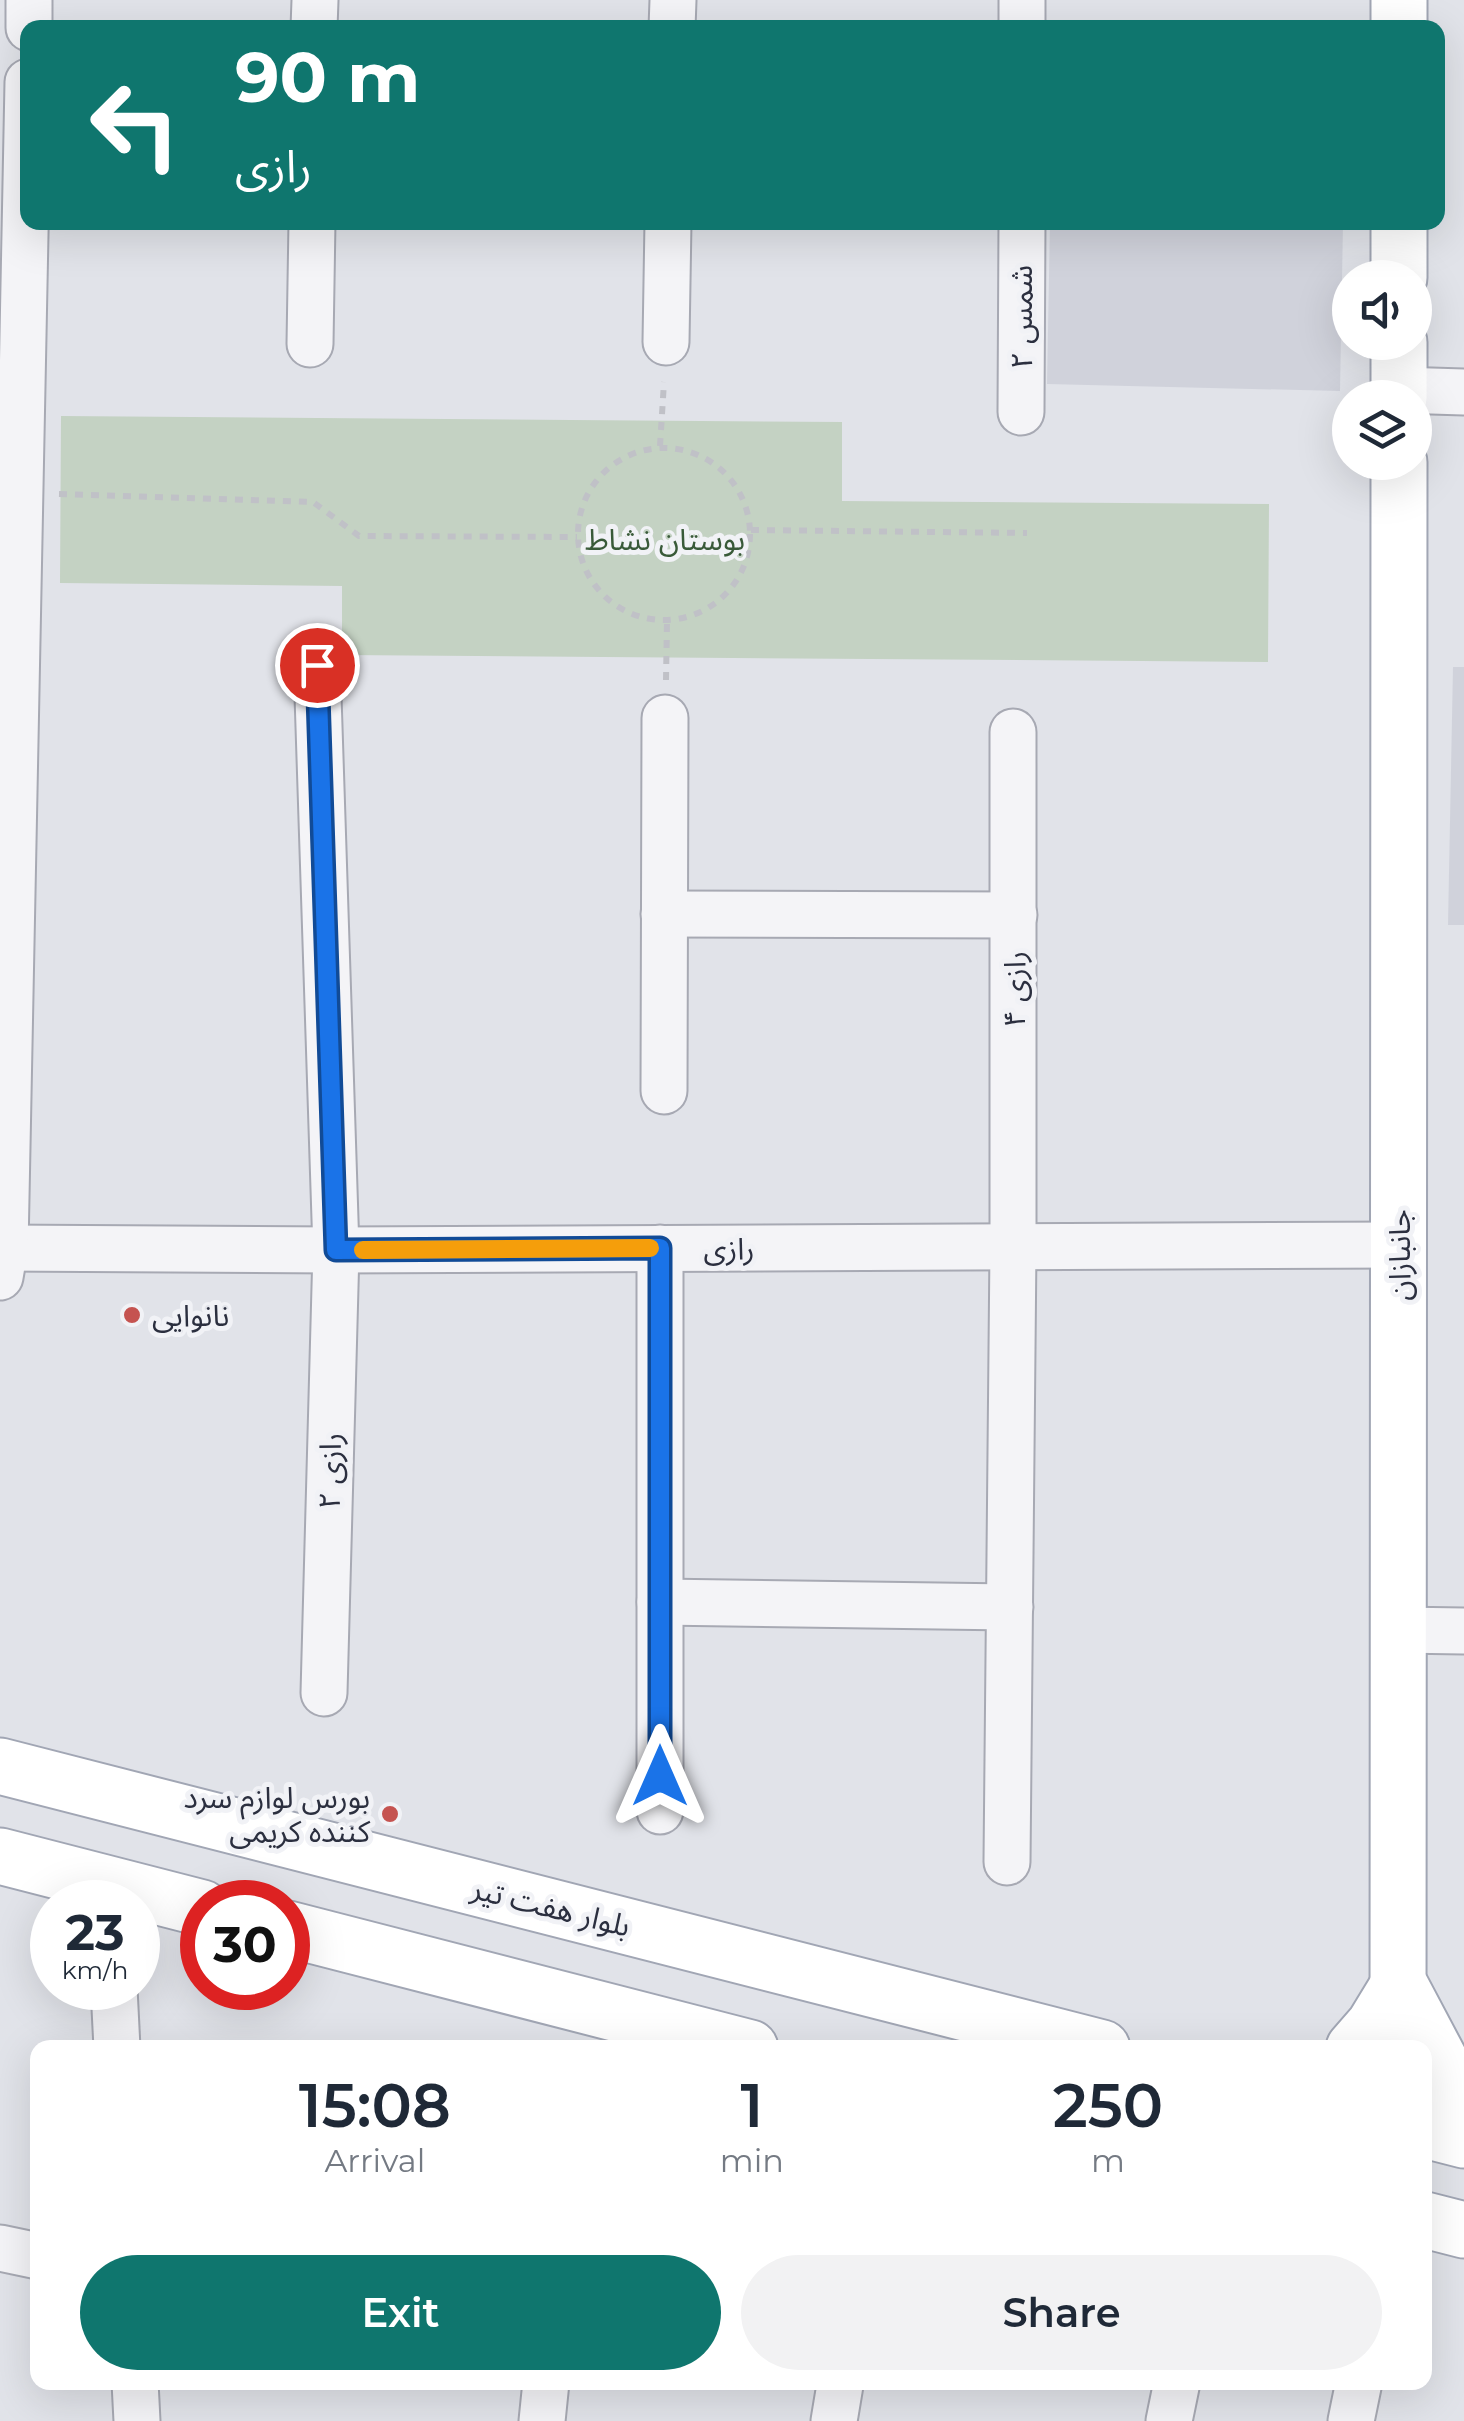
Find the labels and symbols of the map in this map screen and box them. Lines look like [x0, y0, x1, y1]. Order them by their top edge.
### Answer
street label: شمس ۲ [1003, 265, 1040, 369]
park label: بوستان نشاط [585, 521, 745, 558]
pin [275, 623, 360, 708]
street label: رازی ۴ [996, 951, 1033, 1027]
street label: جانبازان [1381, 1209, 1418, 1301]
street label: رازی [703, 1230, 755, 1267]
place label: نانوایی [152, 1297, 229, 1334]
marker: نانوایی [121, 1304, 143, 1326]
street label: رازی ۲ [311, 1433, 349, 1509]
position arrow [608, 1724, 712, 1828]
place label: بورس لوازم سرد کننده کریمی [183, 1779, 371, 1850]
marker: بورس لوازم سرد کننده کریمی [379, 1803, 401, 1825]
street label: بلوار هفت تیر [467, 1869, 634, 1945]
speed limit sign: 30 [180, 1880, 310, 2010]

